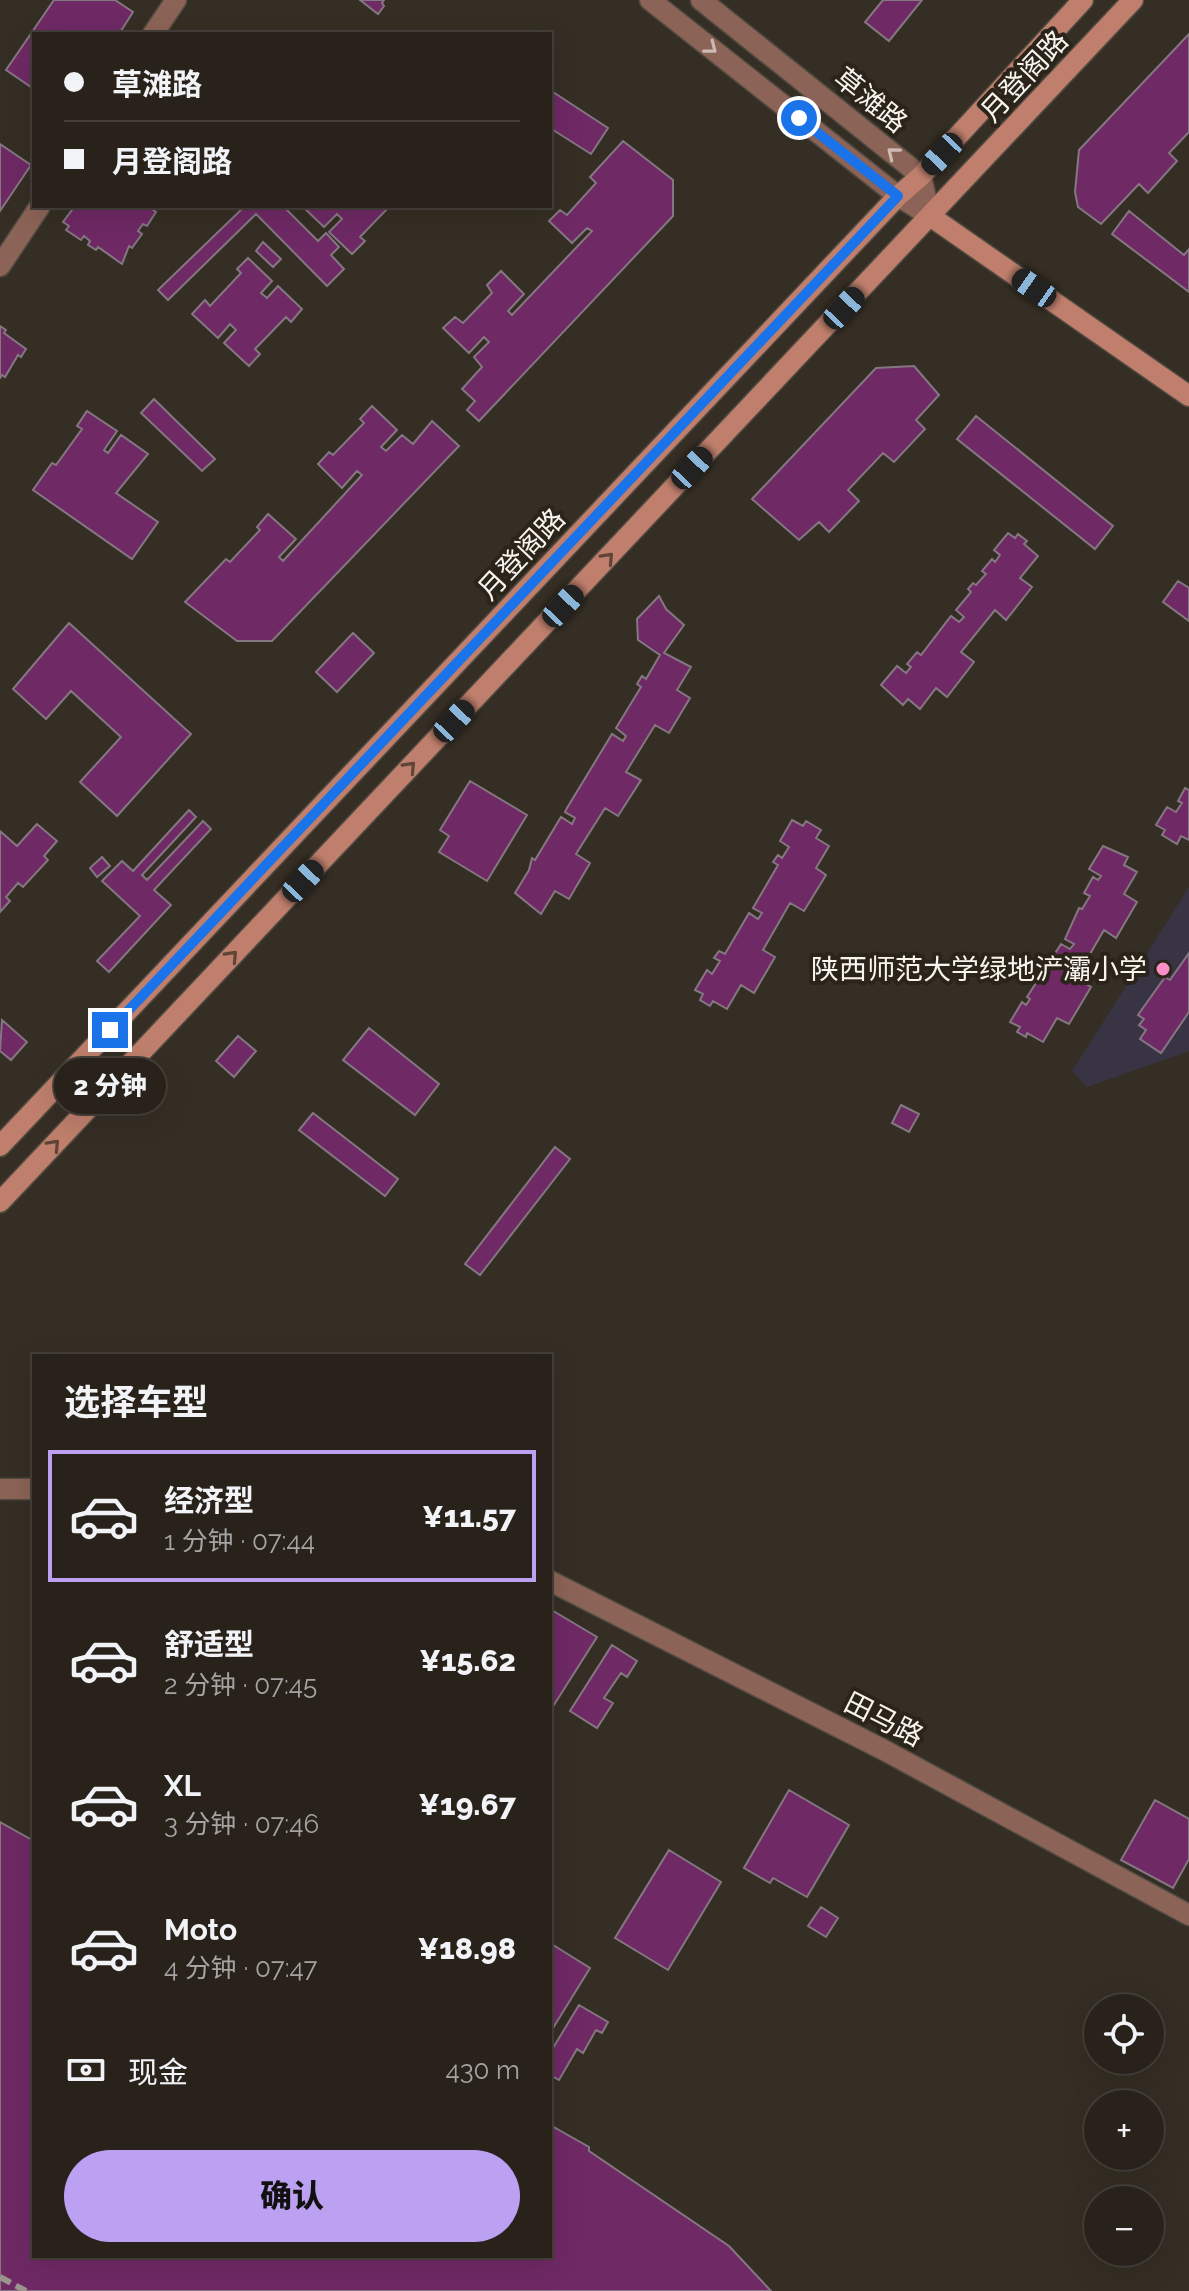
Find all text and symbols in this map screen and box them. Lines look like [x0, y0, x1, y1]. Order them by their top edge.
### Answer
street label: 月登阁路 [974, 24, 1075, 129]
one-way arrow [702, 39, 717, 53]
street label: 草滩路 [828, 61, 914, 140]
text: 草滩路 [112, 67, 202, 102]
route start [781, 100, 817, 136]
car [917, 128, 967, 180]
text: 月登阁路 [112, 144, 232, 179]
one-way arrow [888, 148, 902, 163]
car [1007, 264, 1061, 312]
car [819, 282, 869, 334]
car [667, 442, 717, 494]
street label: 月登阁路 [471, 502, 572, 607]
one-way arrow [599, 553, 614, 567]
car [538, 580, 588, 632]
car [429, 695, 479, 747]
one-way arrow [401, 762, 416, 776]
car [278, 855, 328, 907]
one-way arrow [223, 951, 237, 965]
place label: 陕西师范大学绿地浐灞小学 [811, 953, 1147, 986]
marker: 陕西师范大学绿地浐灞小学 [1154, 960, 1172, 978]
route end [92, 1012, 128, 1048]
callout: 2 分钟 [54, 1058, 166, 1114]
text: 2 分钟 [73, 1071, 147, 1101]
one-way arrow [44, 1140, 59, 1154]
text: 选择车型 [64, 1381, 208, 1423]
icon: car [68, 1480, 140, 1552]
text: 经济型 [164, 1483, 254, 1518]
text: ¥11.57 [422, 1499, 516, 1534]
text: 1 分钟 · 07:44 [164, 1526, 315, 1556]
icon: car [68, 1624, 140, 1696]
text: 舒适型 [164, 1627, 254, 1662]
text: ¥15.62 [419, 1643, 516, 1678]
text: 2 分钟 · 07:45 [164, 1670, 317, 1700]
street label: 田马路 [839, 1686, 929, 1753]
icon: car [68, 1768, 140, 1840]
text: XL [164, 1768, 201, 1803]
text: ¥19.67 [418, 1787, 516, 1822]
text: 3 分钟 · 07:46 [164, 1809, 319, 1839]
icon: car [68, 1912, 140, 1984]
text: Moto [164, 1912, 237, 1947]
text: ¥18.98 [417, 1931, 516, 1966]
text: 4 分钟 · 07:47 [164, 1953, 318, 1983]
map controls [1084, 1994, 1164, 2266]
button: locate [1084, 1994, 1164, 2074]
icon: cash [64, 2048, 108, 2092]
text: 现金 [128, 2055, 188, 2090]
text: 430 m [445, 2055, 520, 2085]
button: + [1084, 2090, 1164, 2170]
button: 确认 [64, 2150, 520, 2242]
button: − [1084, 2186, 1164, 2266]

